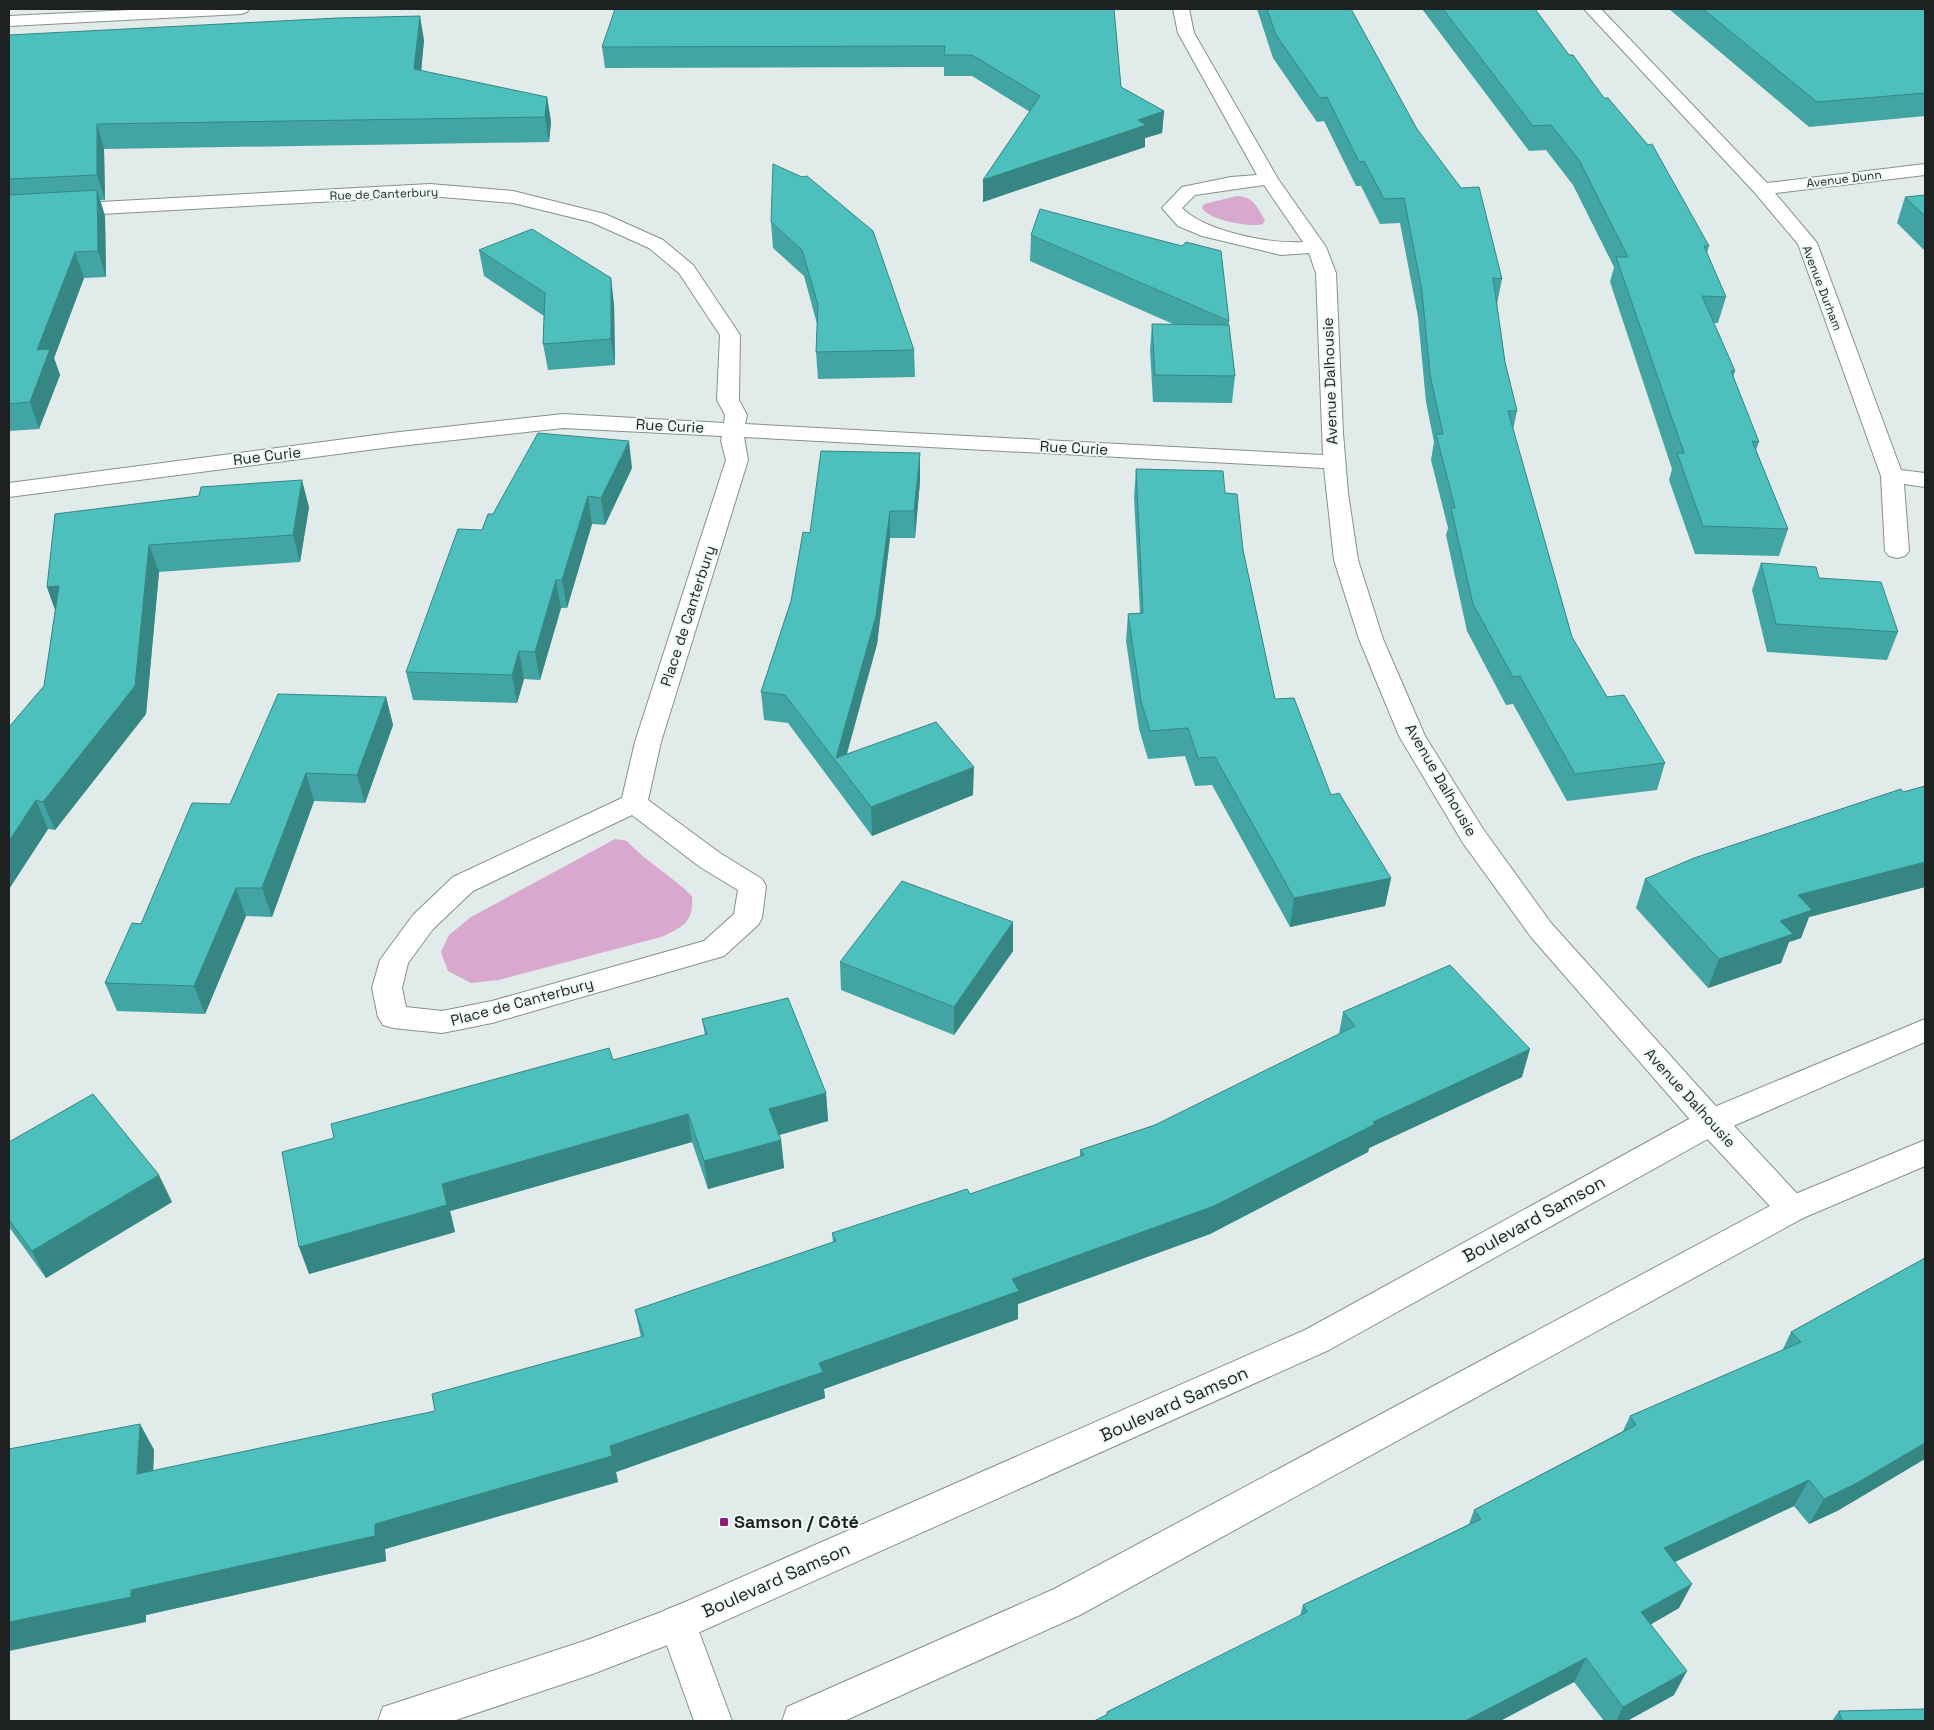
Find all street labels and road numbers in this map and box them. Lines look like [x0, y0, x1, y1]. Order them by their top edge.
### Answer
street label: Avenue Dunn [1806, 166, 1882, 192]
street label: Rue de Canterbury [329, 184, 439, 204]
street label: Avenue Durham [1798, 243, 1846, 333]
street label: Avenue Dalhousie [1318, 317, 1341, 445]
street label: Rue Curie [635, 414, 705, 437]
street label: Rue Curie [1039, 436, 1109, 459]
street label: Rue Curie [232, 442, 302, 469]
street label: Place de Canterbury [656, 543, 719, 689]
street label: Avenue Dalhousie [1401, 720, 1482, 840]
street label: Place de Canterbury [448, 973, 595, 1030]
street label: Avenue Dalhousie [1641, 1044, 1740, 1151]
street label: Boulevard Samson [1458, 1170, 1609, 1267]
street label: Boulevard Samson [1096, 1361, 1251, 1447]
street label: Boulevard Samson [698, 1537, 853, 1623]

